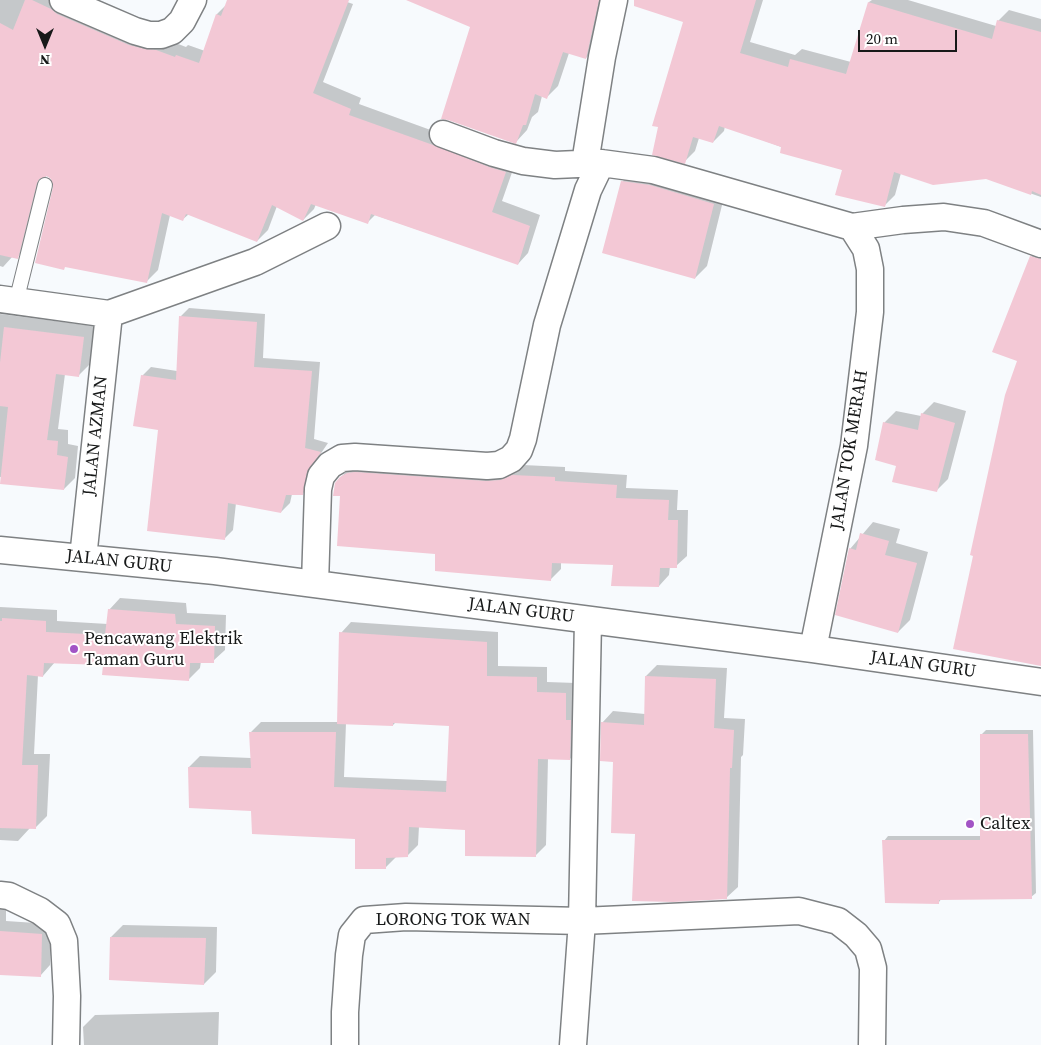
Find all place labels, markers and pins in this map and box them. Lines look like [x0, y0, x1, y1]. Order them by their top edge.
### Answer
place label: Pencawang Elektrik Taman Guru [84, 628, 243, 670]
marker: Pencawang Elektrik Taman Guru [68, 643, 80, 655]
place label: Caltex [980, 813, 1030, 835]
marker: Caltex [964, 818, 976, 830]

